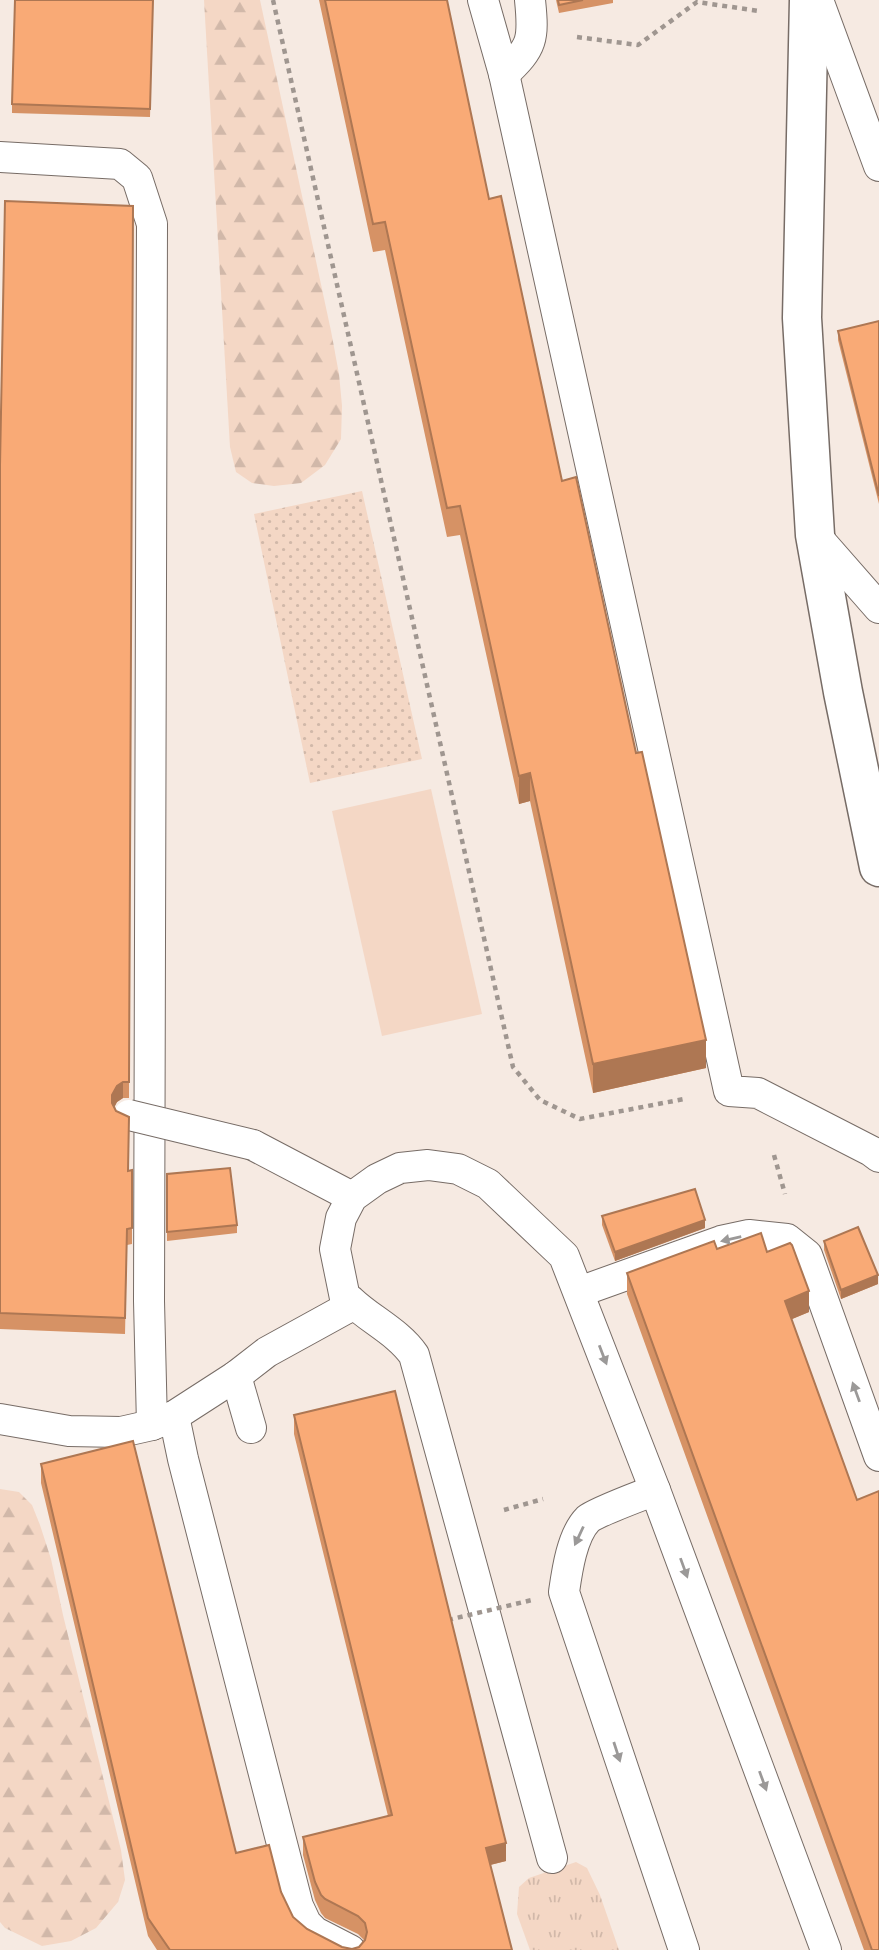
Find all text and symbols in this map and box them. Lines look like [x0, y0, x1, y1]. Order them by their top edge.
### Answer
one-way arrow [720, 1234, 742, 1245]
one-way arrow [598, 1345, 609, 1366]
one-way arrow [850, 1381, 861, 1402]
one-way arrow [573, 1526, 585, 1546]
one-way arrow [679, 1558, 690, 1579]
one-way arrow [612, 1742, 623, 1763]
one-way arrow [758, 1771, 769, 1792]

